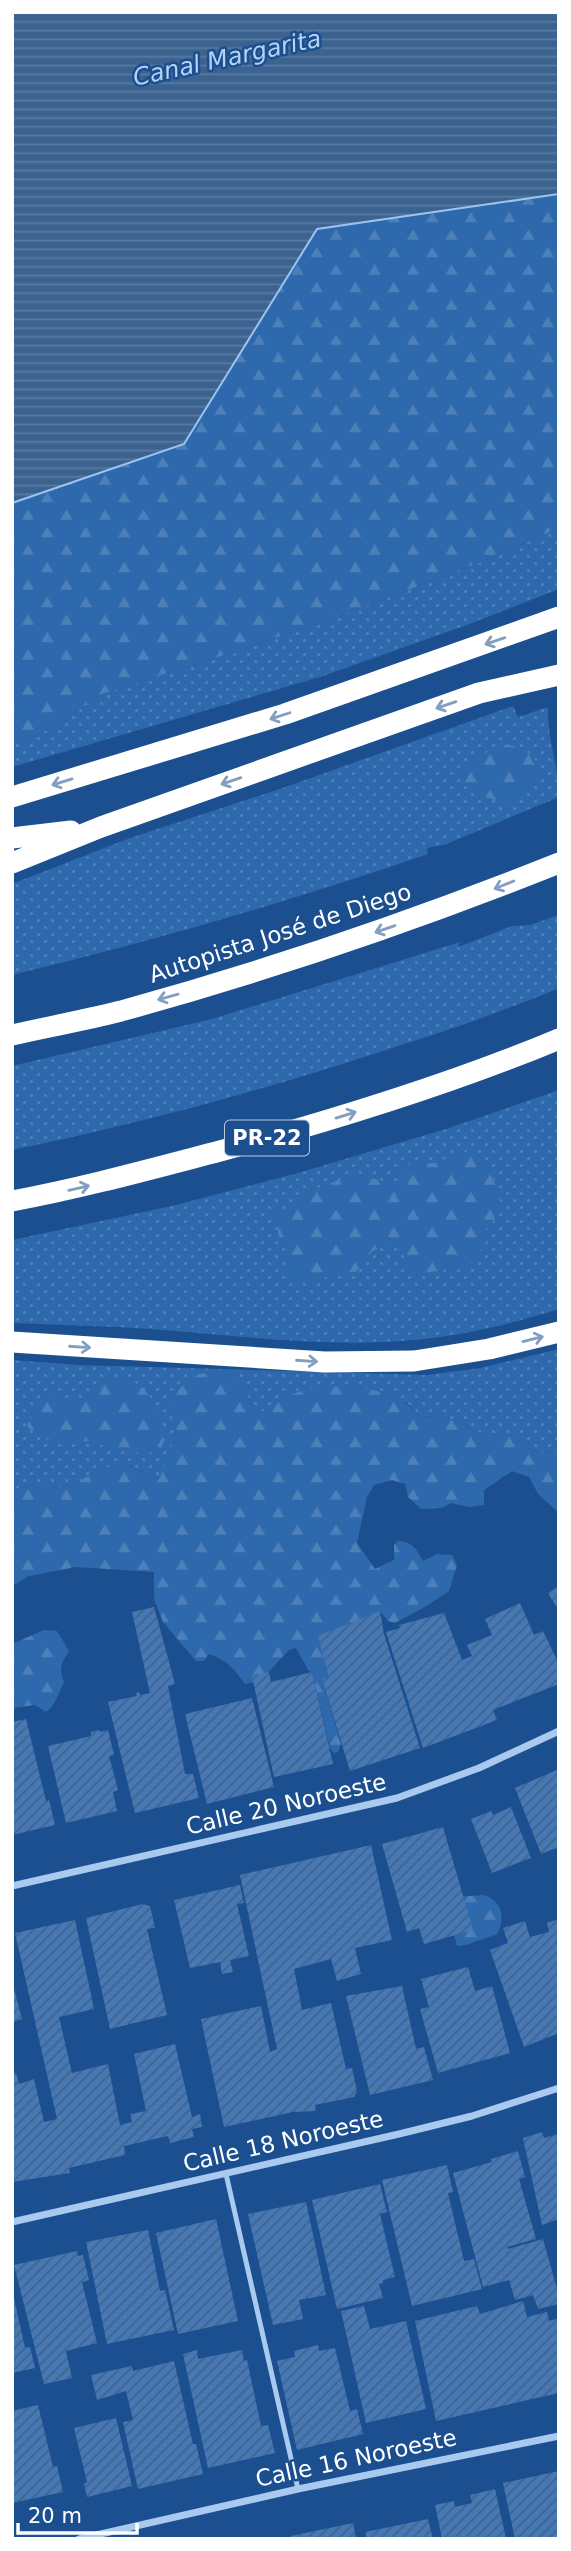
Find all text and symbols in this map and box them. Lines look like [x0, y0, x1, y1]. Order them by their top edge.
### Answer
water label: Canal Margarita [130, 24, 324, 92]
one-way arrow [484, 636, 506, 648]
one-way arrow [435, 700, 457, 712]
one-way arrow [269, 710, 291, 723]
one-way arrow [52, 776, 74, 789]
one-way arrow [221, 776, 243, 788]
street label: Autopista José de Diego [146, 878, 414, 988]
one-way arrow [494, 880, 516, 893]
one-way arrow [374, 923, 396, 936]
one-way arrow [157, 991, 180, 1004]
one-way arrow [335, 1107, 357, 1120]
road number: PR-22 [225, 1120, 309, 1156]
one-way arrow [67, 1181, 90, 1194]
one-way arrow [521, 1332, 544, 1345]
one-way arrow [69, 1341, 91, 1354]
one-way arrow [296, 1355, 318, 1368]
street label: Calle 20 Noroeste [183, 1768, 389, 1840]
street label: Calle 18 Noroeste [180, 2105, 386, 2177]
street label: Calle 16 Noroeste [253, 2424, 459, 2492]
scale bar [18, 2492, 136, 2536]
text: 20 m [28, 2504, 82, 2528]

